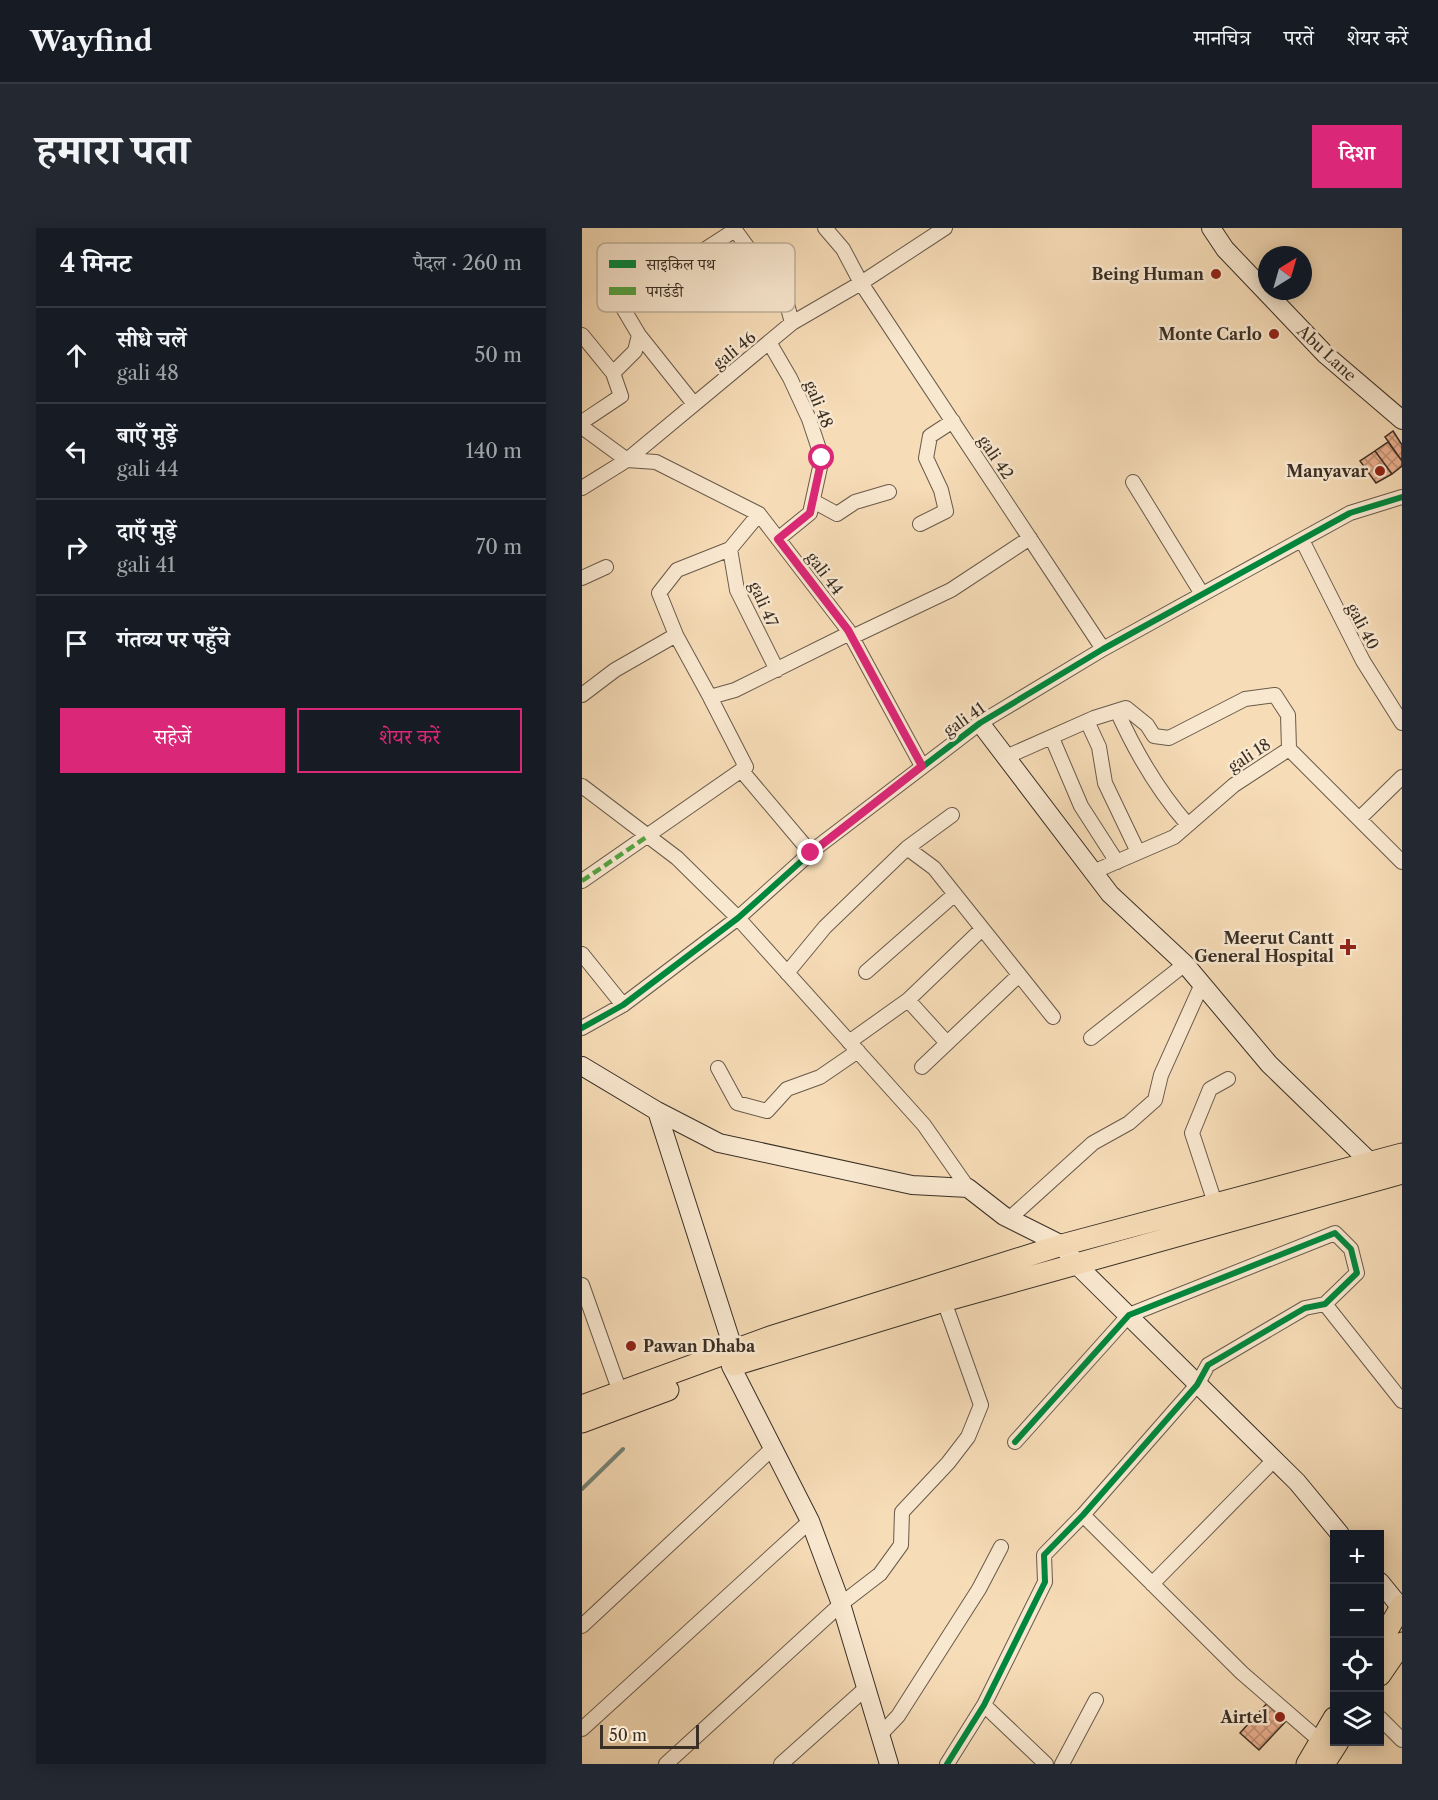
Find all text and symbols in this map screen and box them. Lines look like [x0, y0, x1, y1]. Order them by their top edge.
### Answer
text: Wayfind [30, 24, 152, 58]
text: मानचित्र [1194, 25, 1251, 50]
text: परतें [1284, 25, 1314, 50]
text: शेयर करें [1347, 25, 1408, 50]
text: हमारा पता [36, 123, 189, 175]
button: दिशा [1312, 125, 1402, 188]
legend [597, 243, 795, 312]
north arrow [1258, 246, 1312, 300]
text: 4 मिनट [60, 247, 131, 279]
text: पैदल · 260 m [413, 251, 522, 275]
text: साइकिल पथ [645, 254, 716, 274]
place label: Being Human [1092, 264, 1204, 284]
marker: Being Human [1209, 267, 1223, 281]
text: पगडंडी [645, 281, 684, 301]
street label: Abu Lane [1293, 320, 1361, 385]
place label: Monte Carlo [1159, 324, 1262, 344]
text: सीधे चलें [117, 326, 186, 353]
street label: gali 46 [709, 327, 759, 373]
marker: Monte Carlo [1267, 327, 1281, 341]
icon: ahead [60, 339, 93, 372]
text: 50 m [475, 343, 522, 367]
text: gali 48 [117, 361, 179, 385]
street label: gali 48 [800, 377, 838, 431]
text: बाएँ मुड़ें [117, 422, 177, 449]
street label: gali 42 [974, 431, 1018, 483]
icon: left [60, 435, 93, 468]
text: 140 m [465, 439, 522, 463]
route start [808, 444, 834, 470]
text: gali 44 [117, 457, 179, 481]
place label: Manyavar [1286, 461, 1368, 481]
marker: Manyavar [1373, 464, 1387, 478]
text: दाएँ मुड़ें [117, 518, 176, 545]
icon: right [60, 531, 93, 564]
text: 70 m [476, 535, 522, 559]
street label: gali 44 [802, 547, 848, 599]
text: gali 41 [117, 553, 175, 577]
street label: gali 47 [745, 578, 783, 630]
street label: gali 40 [1342, 599, 1384, 653]
text: गंतव्य पर पहुँचे [117, 626, 230, 653]
icon: arrive [60, 627, 93, 660]
street label: gali 41 [939, 697, 989, 741]
button: सहेजें [60, 708, 285, 773]
button: शेयर करें [297, 708, 522, 773]
street label: gali 18 [1224, 734, 1274, 776]
route end [797, 839, 823, 865]
place label: Meerut Cantt General Hospital [1194, 928, 1335, 966]
marker: Meerut Cantt General Hospital [1339, 938, 1357, 956]
place label: Pawan Dhaba [643, 1336, 756, 1356]
marker: Pawan Dhaba [624, 1339, 638, 1353]
map controls [1330, 1530, 1384, 1746]
button: + [1330, 1530, 1384, 1584]
button: − [1330, 1584, 1384, 1638]
button: locate [1330, 1638, 1384, 1692]
button: layers [1330, 1692, 1384, 1746]
place label: Airtel [1219, 1707, 1268, 1727]
marker: Airtel [1273, 1710, 1287, 1724]
scale bar [600, 1722, 699, 1750]
text: 50 m [609, 1725, 647, 1745]

